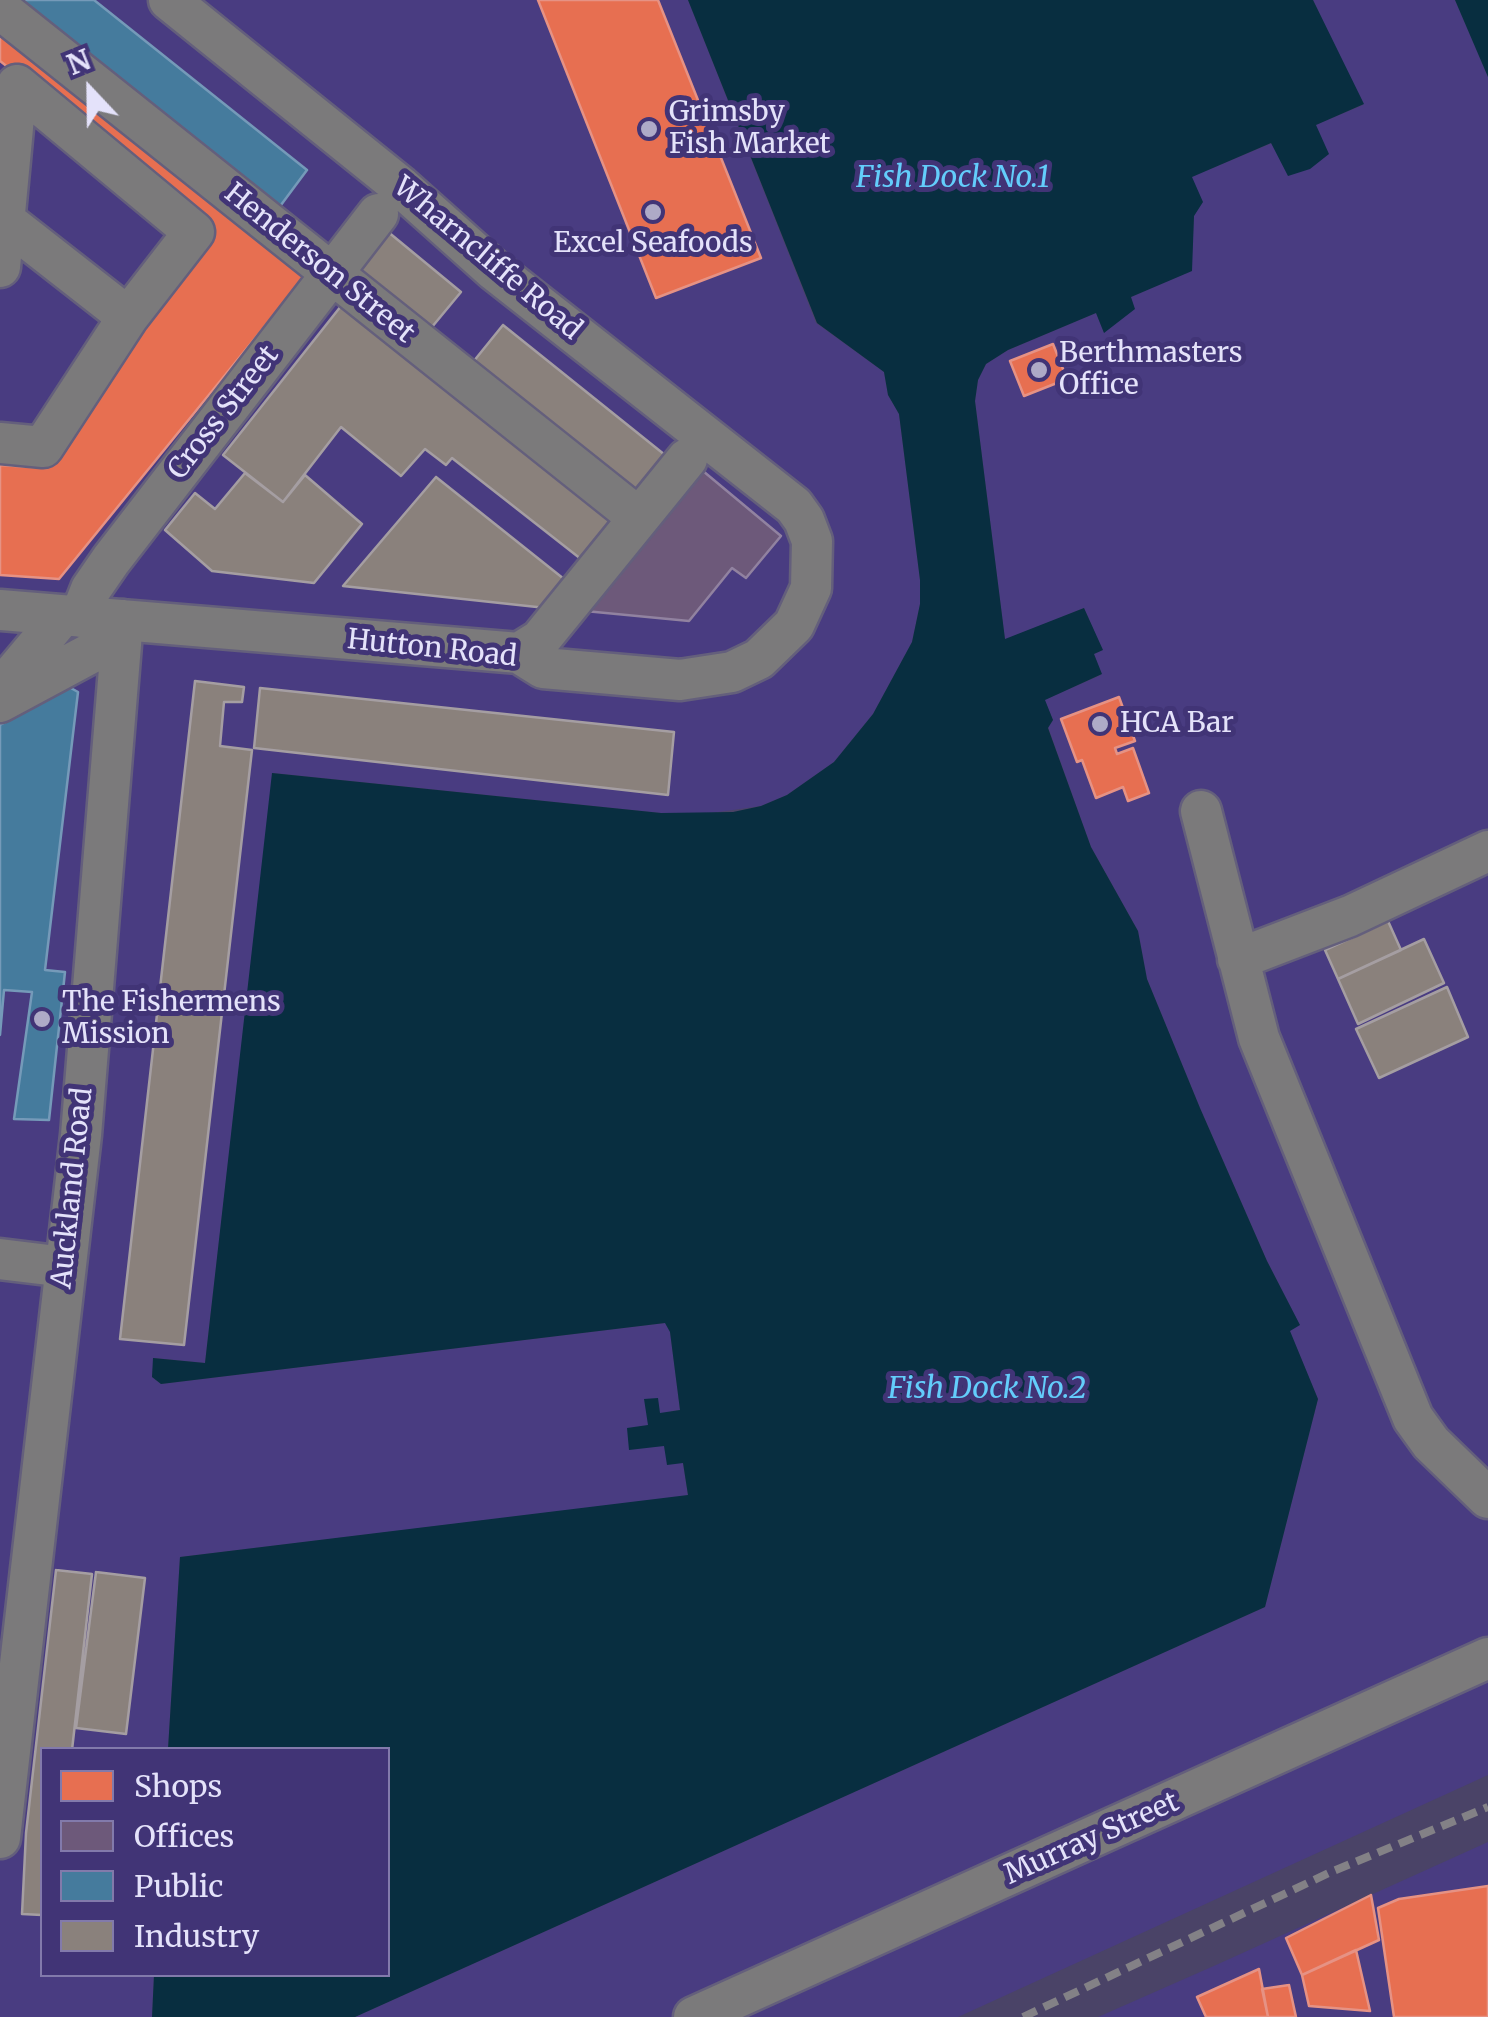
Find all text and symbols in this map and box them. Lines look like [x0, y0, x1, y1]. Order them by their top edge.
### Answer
north arrow [40, 40, 140, 140]
text: N [62, 41, 96, 83]
place label: Grimsby Fish Market [669, 96, 831, 162]
marker: Grimsby Fish Market [638, 118, 660, 140]
water label: Fish Dock No.1 [856, 161, 1050, 197]
street label: Wharncliffe Road [386, 171, 588, 347]
street label: Henderson Street [217, 177, 421, 351]
marker: Excel Seafoods [642, 201, 664, 223]
place label: Excel Seafoods [553, 227, 753, 261]
place label: Berthmasters Office [1059, 337, 1243, 403]
street label: Cross Street [161, 339, 287, 487]
marker: Berthmasters Office [1028, 359, 1050, 381]
street label: Hutton Road [346, 623, 518, 675]
place label: HCA Bar [1120, 707, 1234, 741]
marker: HCA Bar [1089, 713, 1111, 735]
place label: The Fishermens Mission [62, 986, 281, 1052]
marker: The Fishermens Mission [31, 1008, 53, 1030]
street label: Auckland Road [46, 1086, 100, 1290]
water label: Fish Dock No.2 [888, 1372, 1086, 1408]
legend [40, 1747, 390, 1977]
text: Shops [134, 1767, 222, 1805]
street label: Murray Street [1000, 1786, 1184, 1892]
text: Offices [134, 1817, 234, 1855]
text: Public [134, 1867, 223, 1905]
text: Industry [134, 1917, 259, 1955]

